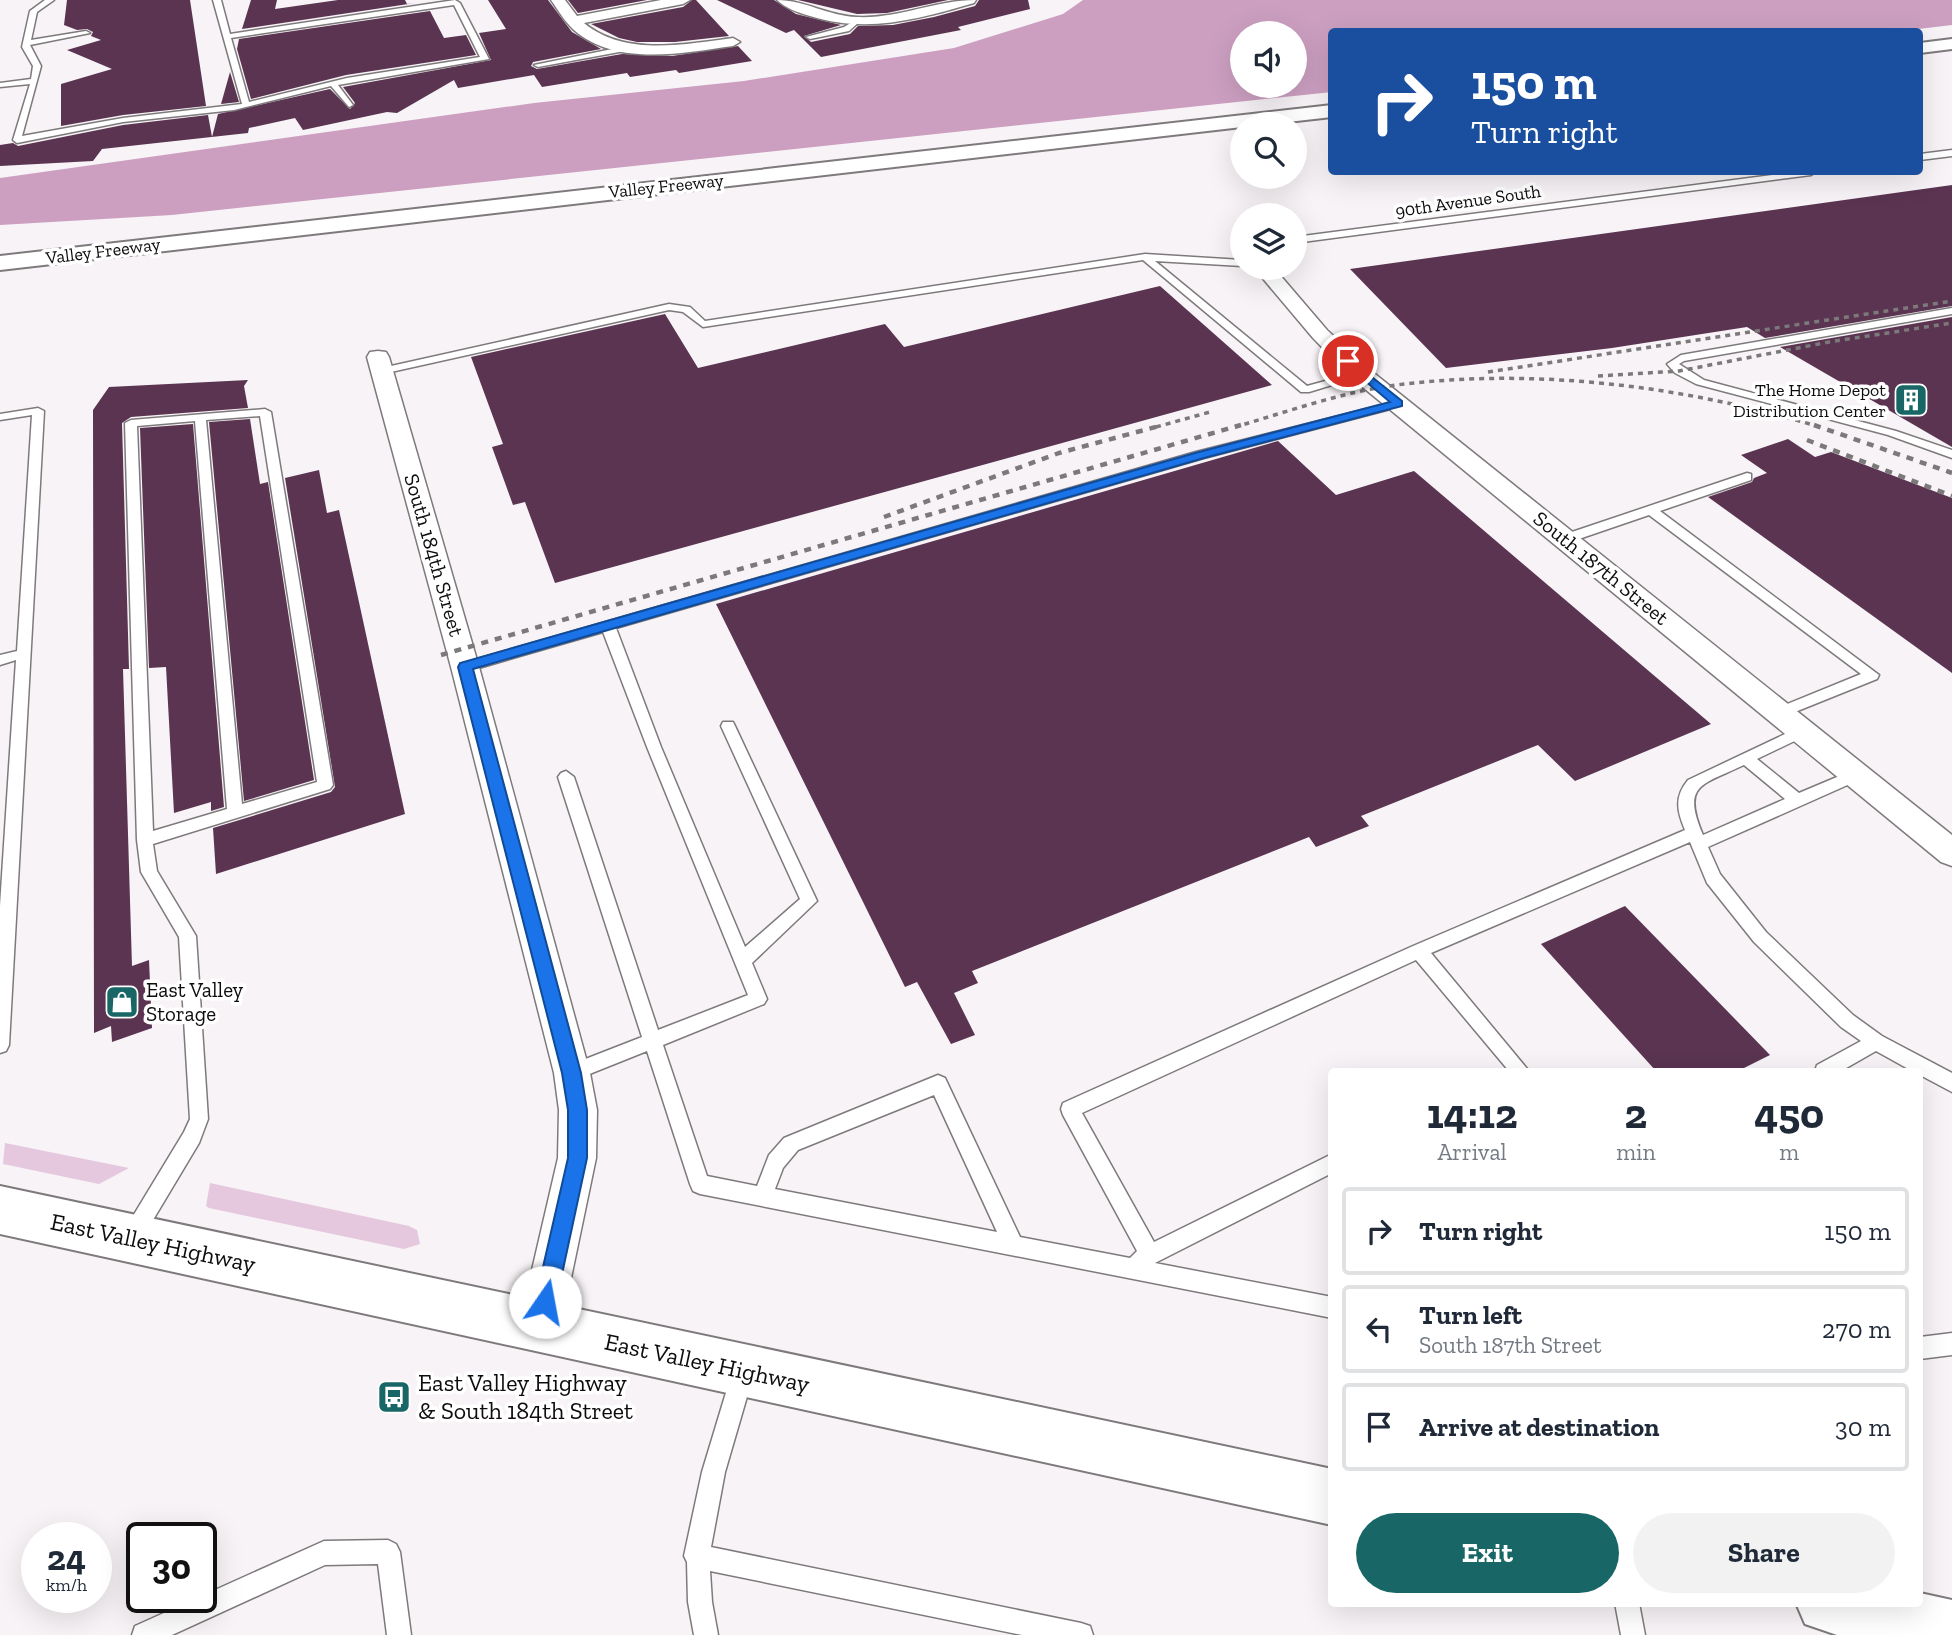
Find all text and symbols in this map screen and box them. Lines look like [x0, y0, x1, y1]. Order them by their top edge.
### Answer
map controls [1230, 21, 1307, 280]
button: sound [1230, 21, 1307, 98]
text: 150 m [1471, 53, 1597, 112]
icon: right [1356, 56, 1447, 147]
button: search [1230, 112, 1307, 189]
text: Turn right [1471, 113, 1618, 151]
street label: Valley Freeway [606, 169, 725, 203]
street label: 90th Avenue South [1394, 180, 1542, 222]
button: layers [1230, 203, 1307, 280]
street label: Valley Freeway [43, 233, 162, 269]
pin [1318, 331, 1378, 391]
icon: arrive [1329, 342, 1367, 380]
place label: The Home Depot Distribution Center [1733, 379, 1886, 422]
building icon: The Home Depot Distribution Center [1892, 381, 1930, 419]
street label: South 184th Street [399, 471, 470, 639]
street label: South 187th Street [1529, 505, 1674, 630]
place label: East Valley Storage [146, 977, 244, 1026]
shop icon: East Valley Storage [103, 983, 141, 1021]
text: 14:12 [1427, 1088, 1518, 1139]
text: 2 [1625, 1088, 1647, 1139]
text: 450 [1754, 1088, 1824, 1139]
text: Arrival [1437, 1138, 1507, 1166]
text: min [1616, 1138, 1656, 1166]
text: m [1779, 1138, 1799, 1166]
street label: East Valley Highway [48, 1207, 259, 1279]
icon: right [1360, 1212, 1398, 1250]
text: Turn right [1419, 1215, 1542, 1247]
text: 150 m [1824, 1215, 1891, 1247]
position arrow [508, 1265, 582, 1339]
text: Turn left [1419, 1299, 1522, 1331]
icon: left [1360, 1310, 1398, 1348]
text: 270 m [1822, 1313, 1891, 1345]
street label: East Valley Highway [602, 1327, 813, 1399]
text: South 187th Street [1419, 1331, 1601, 1359]
place label: East Valley Highway & South 184th Street [418, 1368, 633, 1425]
bus stop icon: East Valley Highway & South 184th Street [375, 1378, 413, 1416]
icon: arrive [1360, 1408, 1398, 1446]
text: Arrive at destination [1419, 1411, 1659, 1443]
text: 30 m [1835, 1411, 1891, 1443]
button: Exit [1356, 1513, 1619, 1593]
button: Share [1633, 1513, 1895, 1593]
speed limit sign: 30 [126, 1522, 217, 1613]
text: 24 [47, 1537, 86, 1579]
text: km/h [46, 1574, 87, 1596]

